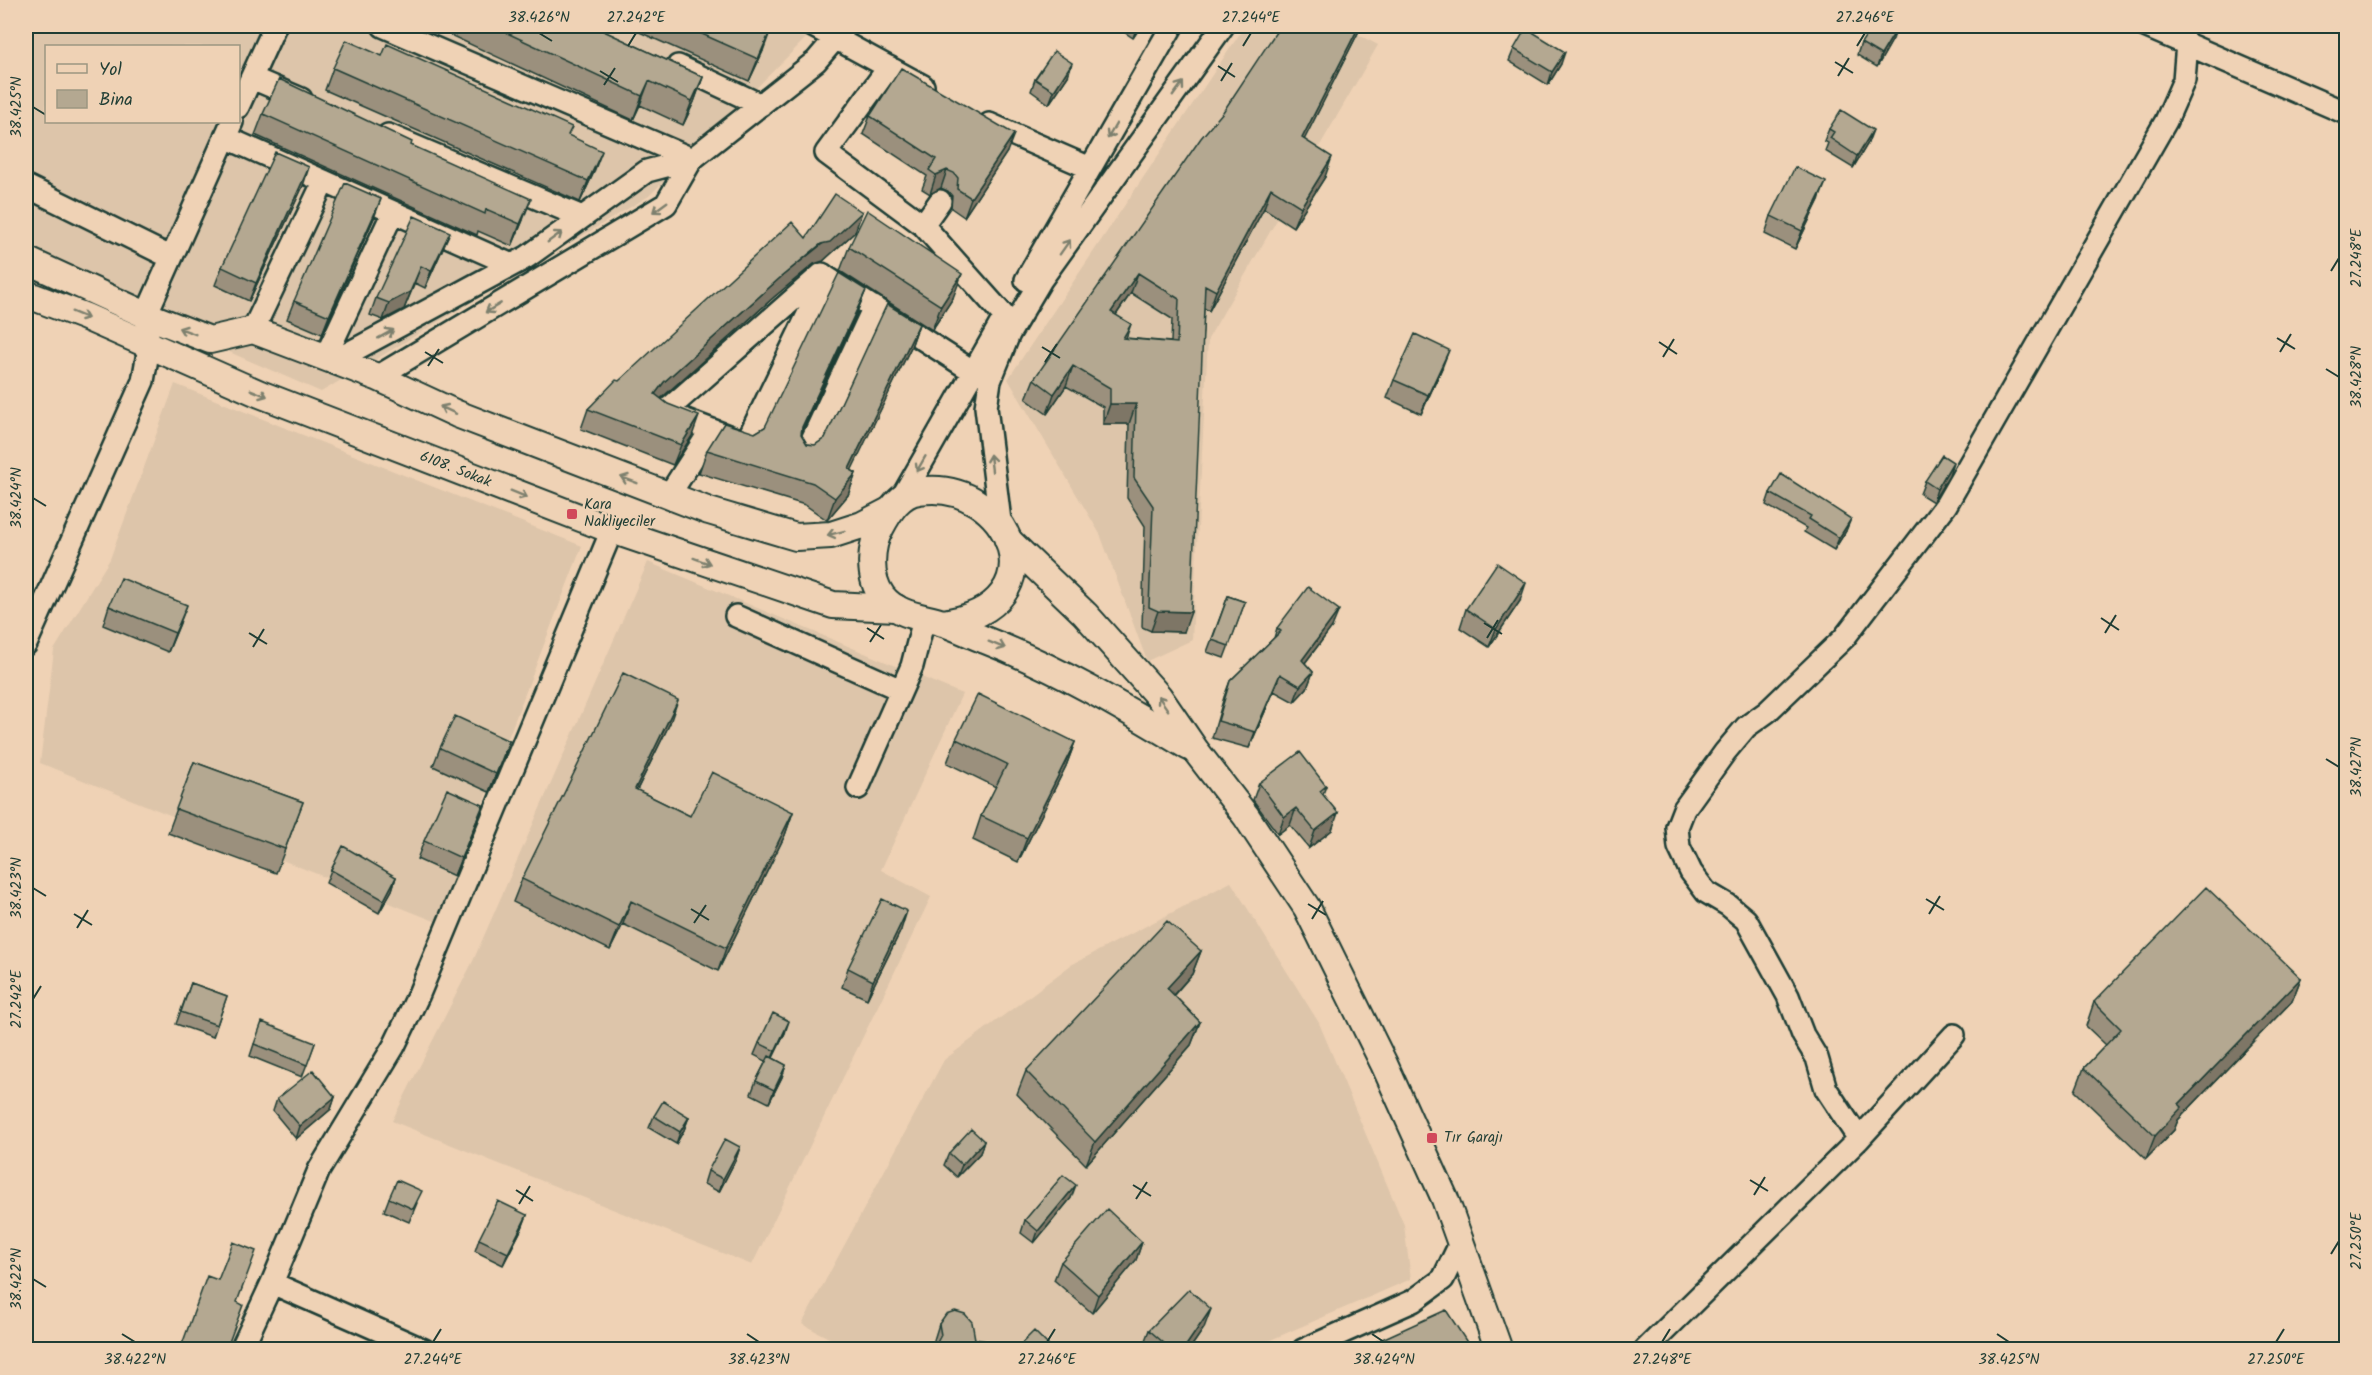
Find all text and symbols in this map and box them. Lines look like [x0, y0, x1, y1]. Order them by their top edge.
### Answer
text: 38.426°N [508, 6, 570, 30]
text: 27.242°E [607, 6, 667, 30]
text: 27.244°E [1222, 6, 1281, 30]
text: 27.246°E [1836, 6, 1895, 30]
legend [45, 45, 240, 123]
text: Yol [99, 56, 123, 85]
text: 38.425°N [5, 76, 29, 138]
one-way arrow [1172, 81, 1184, 97]
text: Bina [99, 86, 133, 115]
one-way arrow [1105, 122, 1117, 139]
one-way arrow [652, 200, 668, 213]
text: 27.248°E [2345, 227, 2369, 288]
one-way arrow [546, 231, 562, 243]
one-way arrow [1058, 240, 1071, 256]
one-way arrow [485, 302, 502, 314]
one-way arrow [70, 310, 89, 321]
one-way arrow [178, 324, 197, 335]
one-way arrow [377, 328, 394, 340]
text: 38.428°N [2345, 346, 2369, 408]
one-way arrow [249, 388, 268, 399]
one-way arrow [439, 403, 457, 415]
street label: 6108. Sokak [416, 445, 496, 495]
one-way arrow [986, 454, 997, 474]
one-way arrow [915, 455, 927, 472]
text: 38.424°N [5, 467, 29, 529]
one-way arrow [621, 474, 639, 485]
one-way arrow [509, 489, 528, 500]
place label: Kara Nakliyeciler [584, 493, 656, 534]
marker: Kara Nakliyeciler [565, 507, 579, 521]
one-way arrow [826, 527, 845, 539]
one-way arrow [692, 557, 711, 568]
one-way arrow [987, 640, 1006, 651]
one-way arrow [1157, 695, 1169, 711]
text: 38.427°N [2345, 737, 2369, 797]
text: 38.423°N [5, 857, 29, 919]
text: 27.242°E [5, 968, 29, 1028]
place label: Tır Garajı [1444, 1126, 1503, 1150]
marker: Tır Garajı [1425, 1131, 1439, 1145]
text: 27.250°E [2345, 1211, 2369, 1270]
text: 38.422°N [5, 1248, 29, 1310]
text: 38.422°N [104, 1348, 166, 1372]
text: 27.244°E [404, 1348, 463, 1372]
text: 38.423°N [728, 1348, 790, 1372]
text: 27.246°E [1018, 1348, 1077, 1372]
text: 38.424°N [1353, 1348, 1415, 1372]
text: 27.248°E [1632, 1348, 1693, 1372]
text: 38.425°N [1978, 1348, 2040, 1372]
text: 27.250°E [2247, 1348, 2306, 1372]

